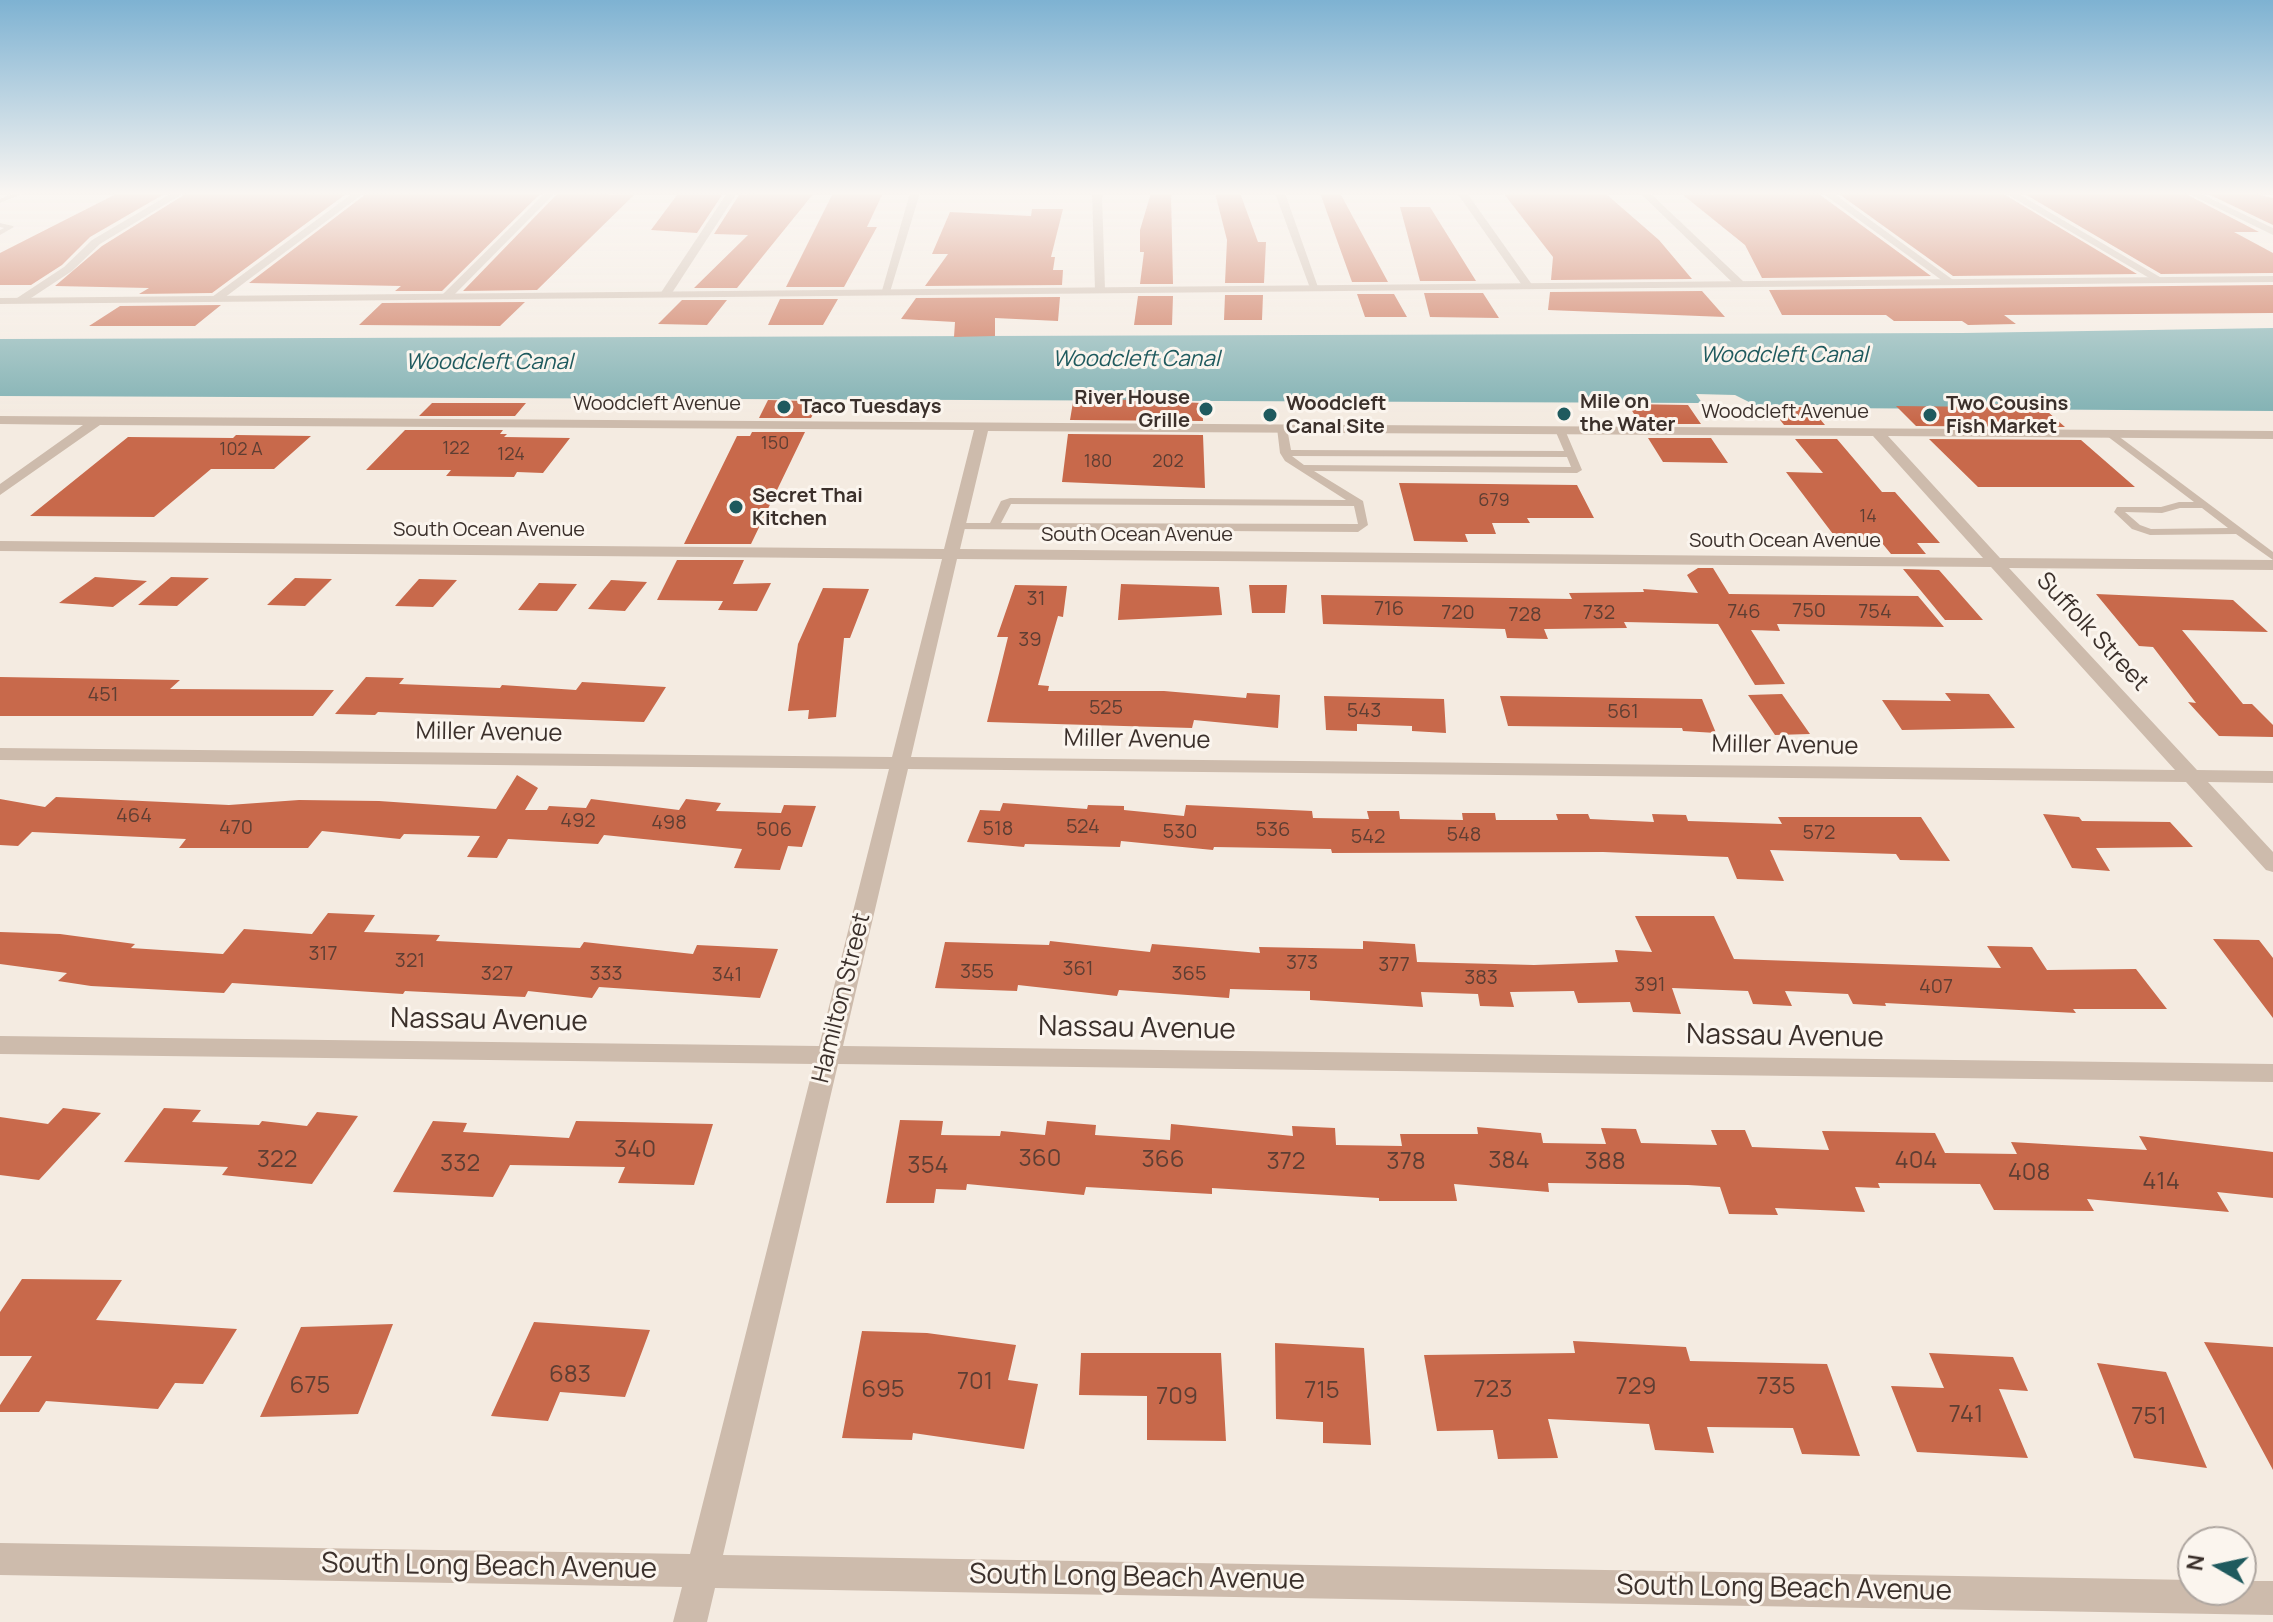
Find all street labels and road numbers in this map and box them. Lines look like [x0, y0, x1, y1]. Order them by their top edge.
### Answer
street label: Woodcleft Avenue [573, 392, 741, 416]
street label: Woodcleft Avenue [1701, 400, 1869, 424]
street label: South Ocean Avenue [393, 518, 585, 542]
street label: South Ocean Avenue [1041, 523, 1233, 547]
street label: South Ocean Avenue [1689, 529, 1881, 553]
street label: Suffolk Street [2030, 567, 2154, 697]
street label: Miller Avenue [415, 717, 563, 749]
street label: Miller Avenue [1063, 724, 1211, 756]
street label: Miller Avenue [1711, 730, 1859, 762]
street label: Hamilton Street [807, 910, 877, 1086]
street label: Nassau Avenue [390, 1002, 588, 1040]
street label: Nassau Avenue [1038, 1010, 1236, 1048]
street label: Nassau Avenue [1686, 1018, 1884, 1056]
street label: South Long Beach Avenue [321, 1547, 657, 1587]
street label: South Long Beach Avenue [969, 1558, 1305, 1598]
street label: South Long Beach Avenue [1616, 1569, 1952, 1609]

